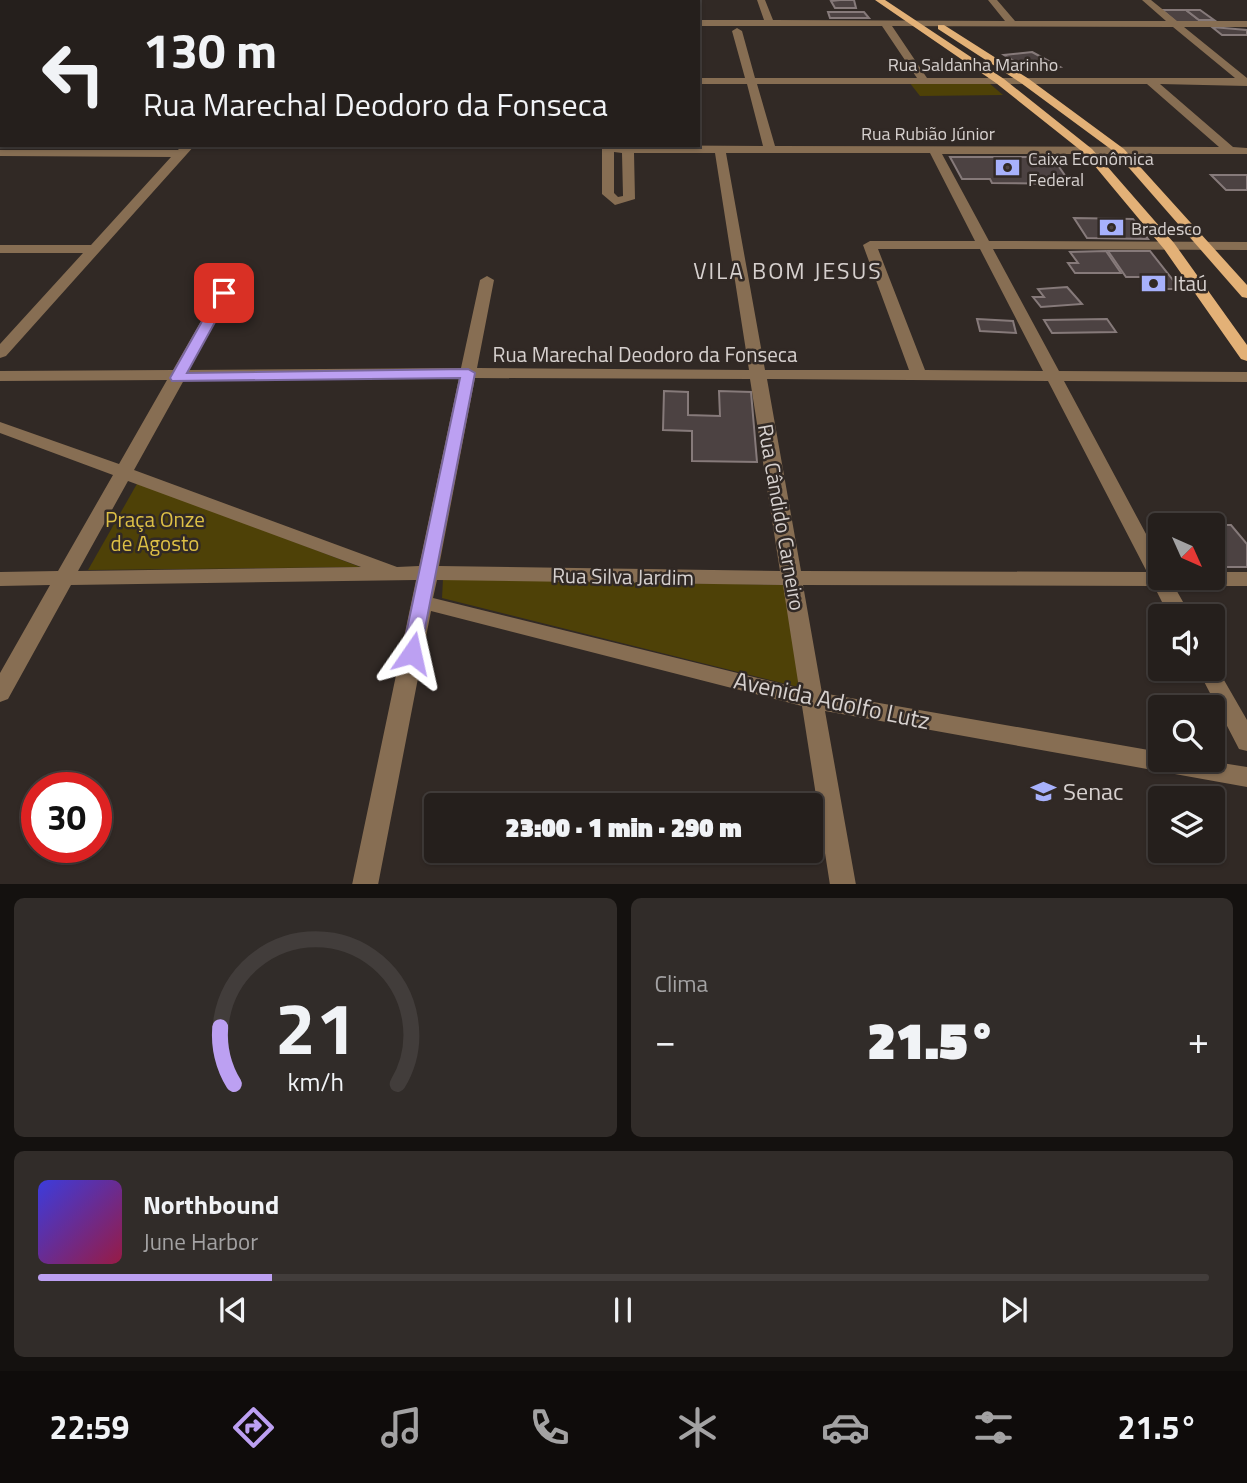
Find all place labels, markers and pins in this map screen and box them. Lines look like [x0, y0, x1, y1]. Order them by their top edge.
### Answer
place label: Caixa Econômica Federal [1028, 145, 1154, 193]
bank icon: Caixa Econômica Federal [994, 154, 1022, 182]
bank icon: Bradesco [1097, 214, 1125, 242]
place label: Bradesco [1131, 215, 1202, 242]
pin [194, 263, 254, 323]
place label: Itaú [1173, 267, 1207, 299]
bank icon: Itaú [1139, 269, 1167, 297]
place label: Senac [1063, 773, 1124, 809]
school or university icon: Senac [1029, 777, 1057, 805]

